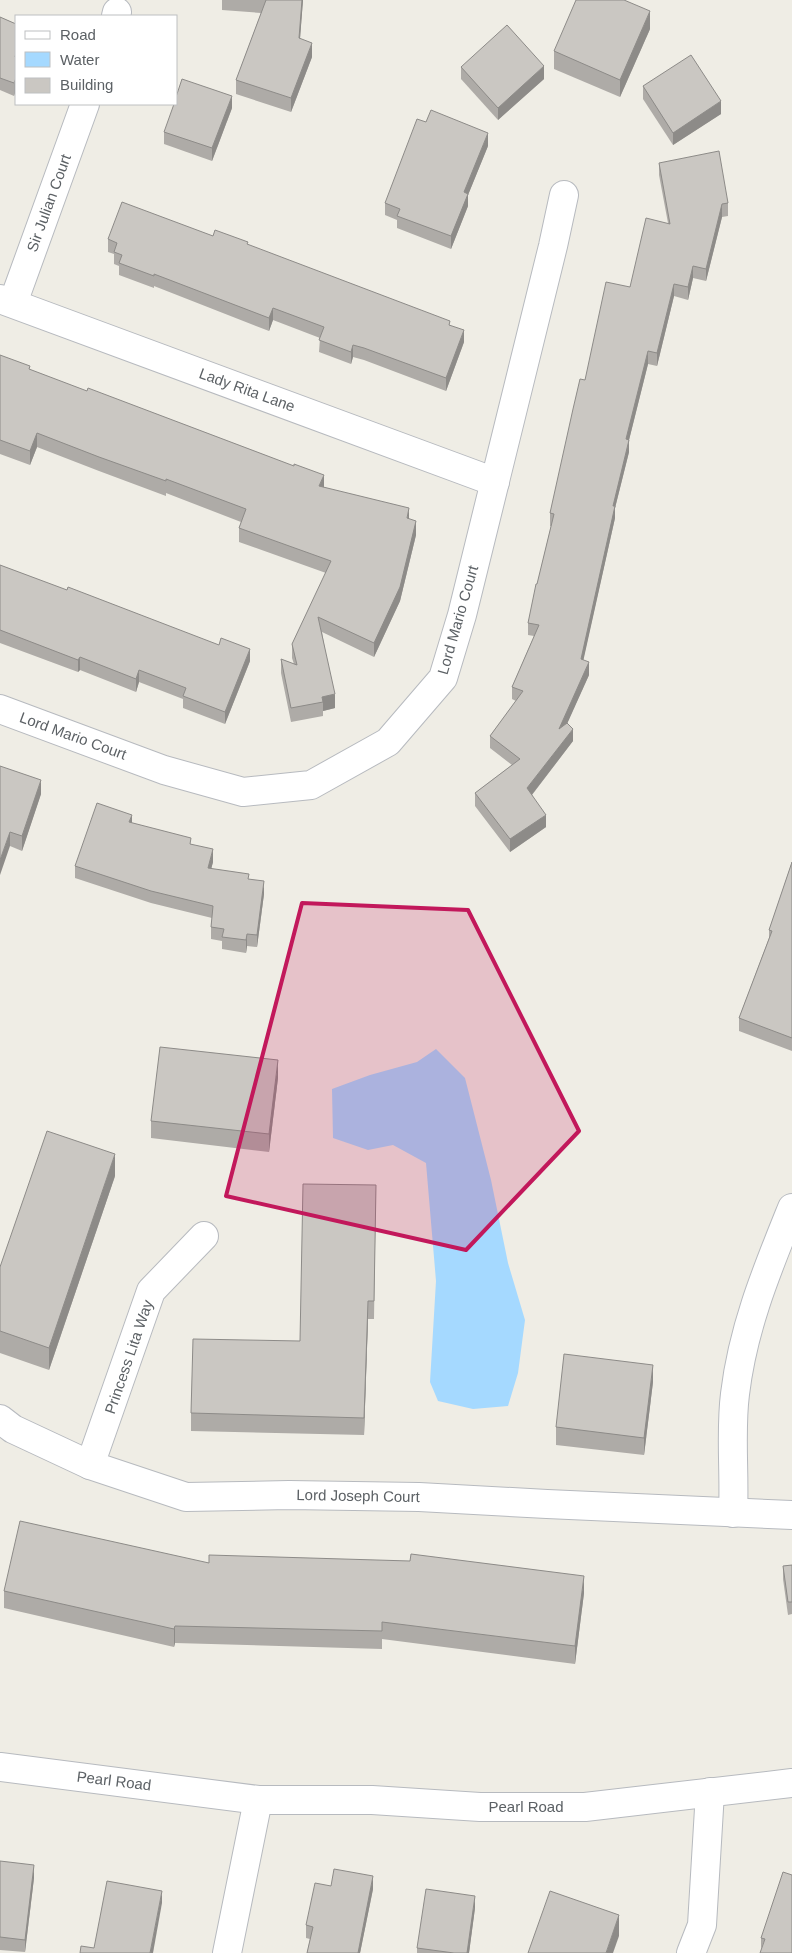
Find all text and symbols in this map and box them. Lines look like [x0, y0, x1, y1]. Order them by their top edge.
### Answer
legend [15, 15, 178, 105]
text: Road [60, 26, 96, 43]
text: Water [60, 51, 99, 68]
text: Building [60, 76, 113, 93]
street label: Sir Julian Court [23, 151, 74, 254]
street label: Lady Rita Lane [197, 364, 297, 415]
street label: Lord Mario Court [434, 563, 481, 676]
street label: Lord Mario Court [17, 708, 130, 763]
street label: Princess Lita Way [101, 1297, 156, 1416]
street label: Lord Joseph Court [296, 1486, 421, 1505]
street label: Pearl Road [76, 1767, 152, 1794]
street label: Pearl Road [488, 1798, 564, 1815]

